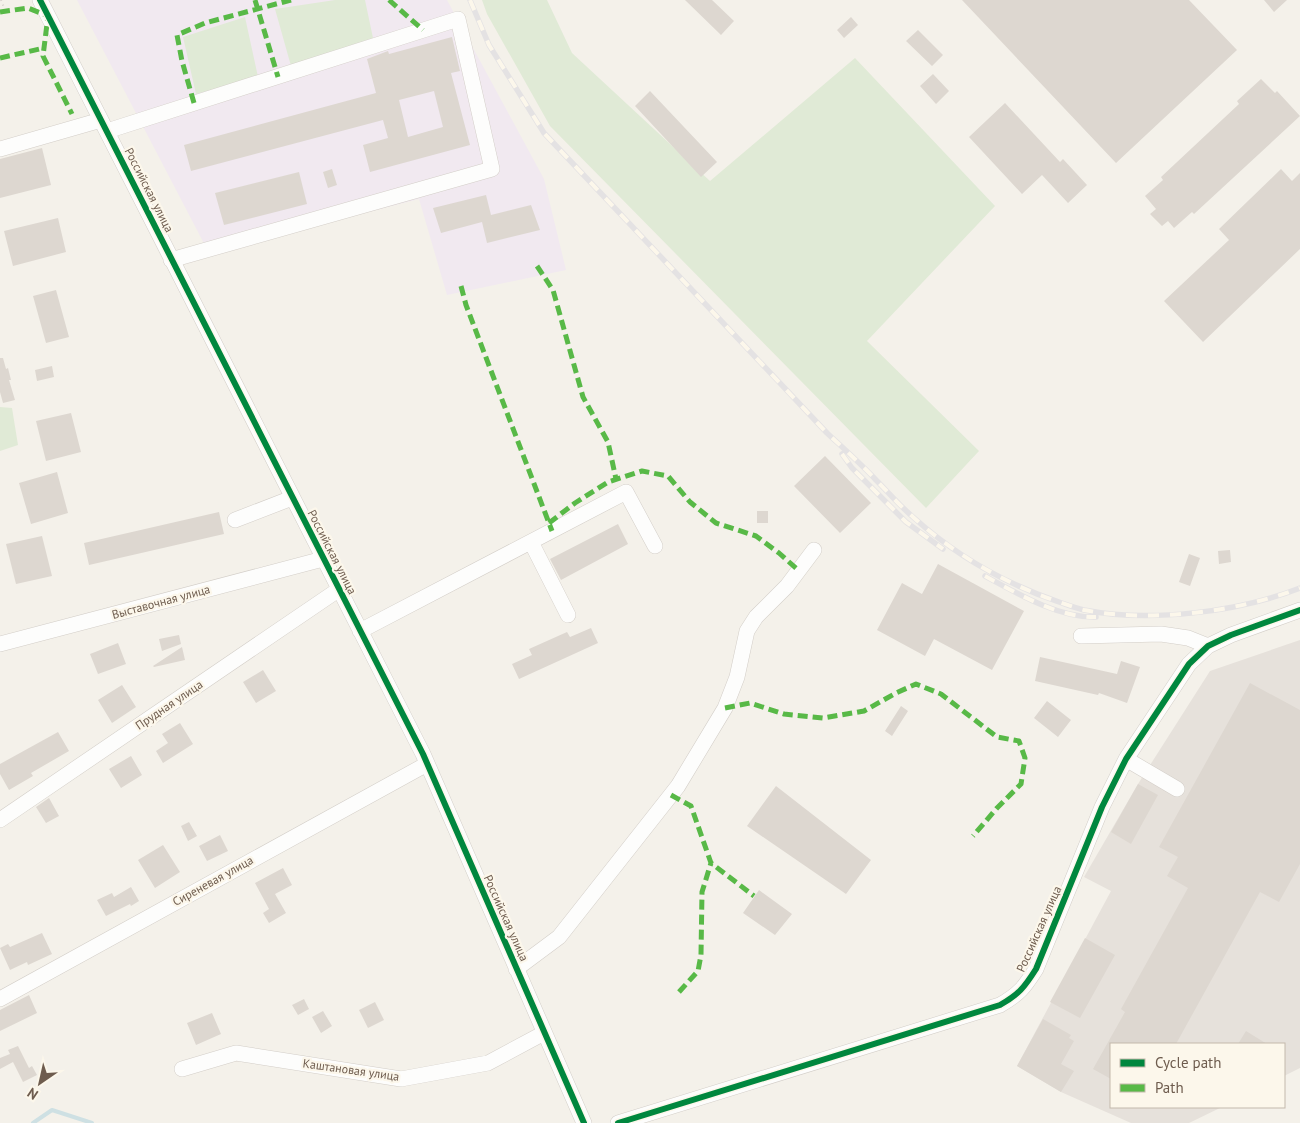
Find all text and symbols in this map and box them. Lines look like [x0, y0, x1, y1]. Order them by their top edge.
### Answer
street label: Российская улица [122, 145, 177, 235]
street label: Российская улица [305, 507, 360, 597]
street label: Выставочная улица [110, 581, 212, 622]
street label: Прудная улица [132, 677, 205, 733]
street label: Сиреневая улица [170, 852, 256, 909]
street label: Российская улица [481, 872, 532, 963]
street label: Российская улица [1013, 883, 1064, 974]
legend [1110, 1043, 1285, 1108]
text: Cycle path [1155, 1053, 1221, 1072]
street label: Каштановая улица [302, 1055, 400, 1084]
north arrow [15, 1058, 65, 1108]
text: Path [1155, 1078, 1184, 1097]
text: N [24, 1084, 42, 1104]

